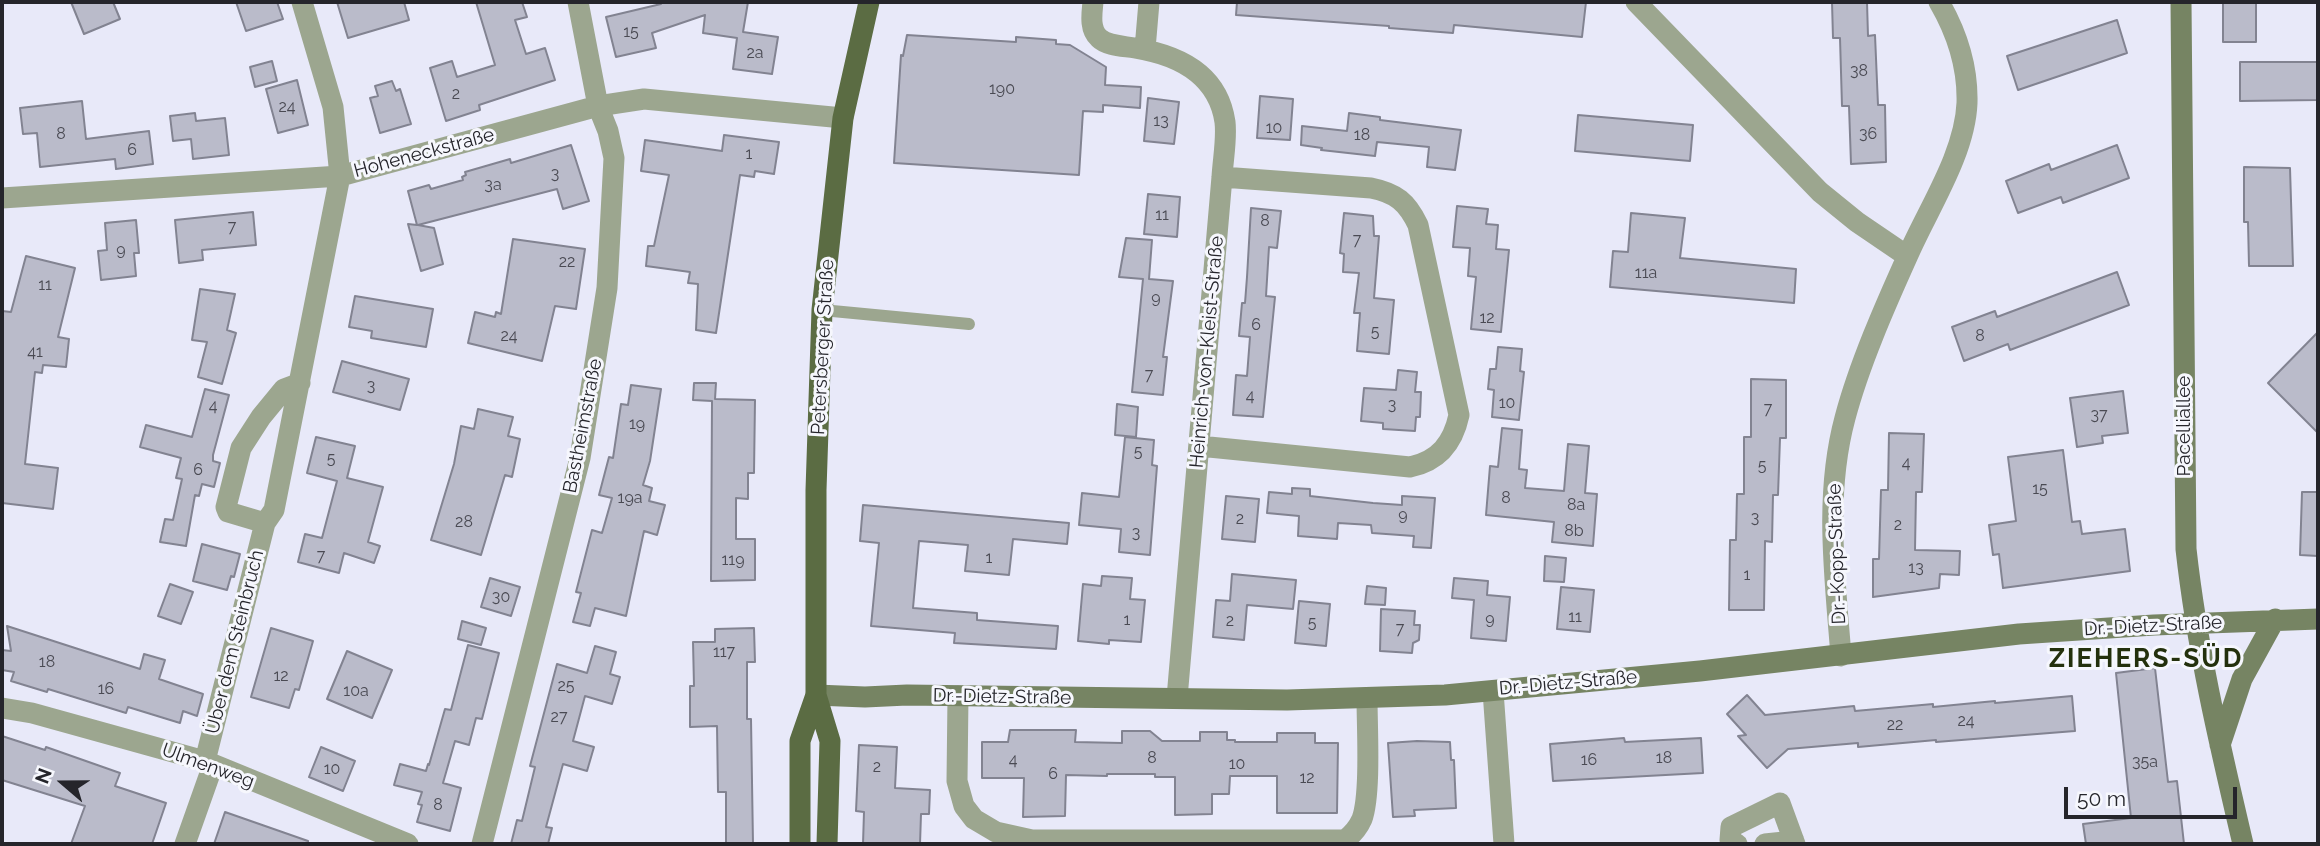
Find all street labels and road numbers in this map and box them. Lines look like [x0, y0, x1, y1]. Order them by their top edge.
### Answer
street label: Hoheneckstraße [351, 123, 497, 183]
street label: Heinrich-von-Kleist-Straße [1185, 235, 1229, 469]
street label: Petersberger Straße [807, 259, 839, 435]
street label: Bastheimstraße [559, 357, 607, 495]
street label: Pacelliallee [2173, 375, 2195, 477]
street label: Dr.-Kopp-Straße [1823, 483, 1851, 625]
street label: Über dem Steinbruch [201, 548, 269, 736]
street label: Dr.-Dietz-Straße [2083, 611, 2223, 641]
street label: Dr.-Dietz-Straße [1498, 666, 1638, 700]
street label: Dr.-Dietz-Straße [933, 684, 1071, 710]
street label: Ulmenweg [159, 739, 257, 793]

